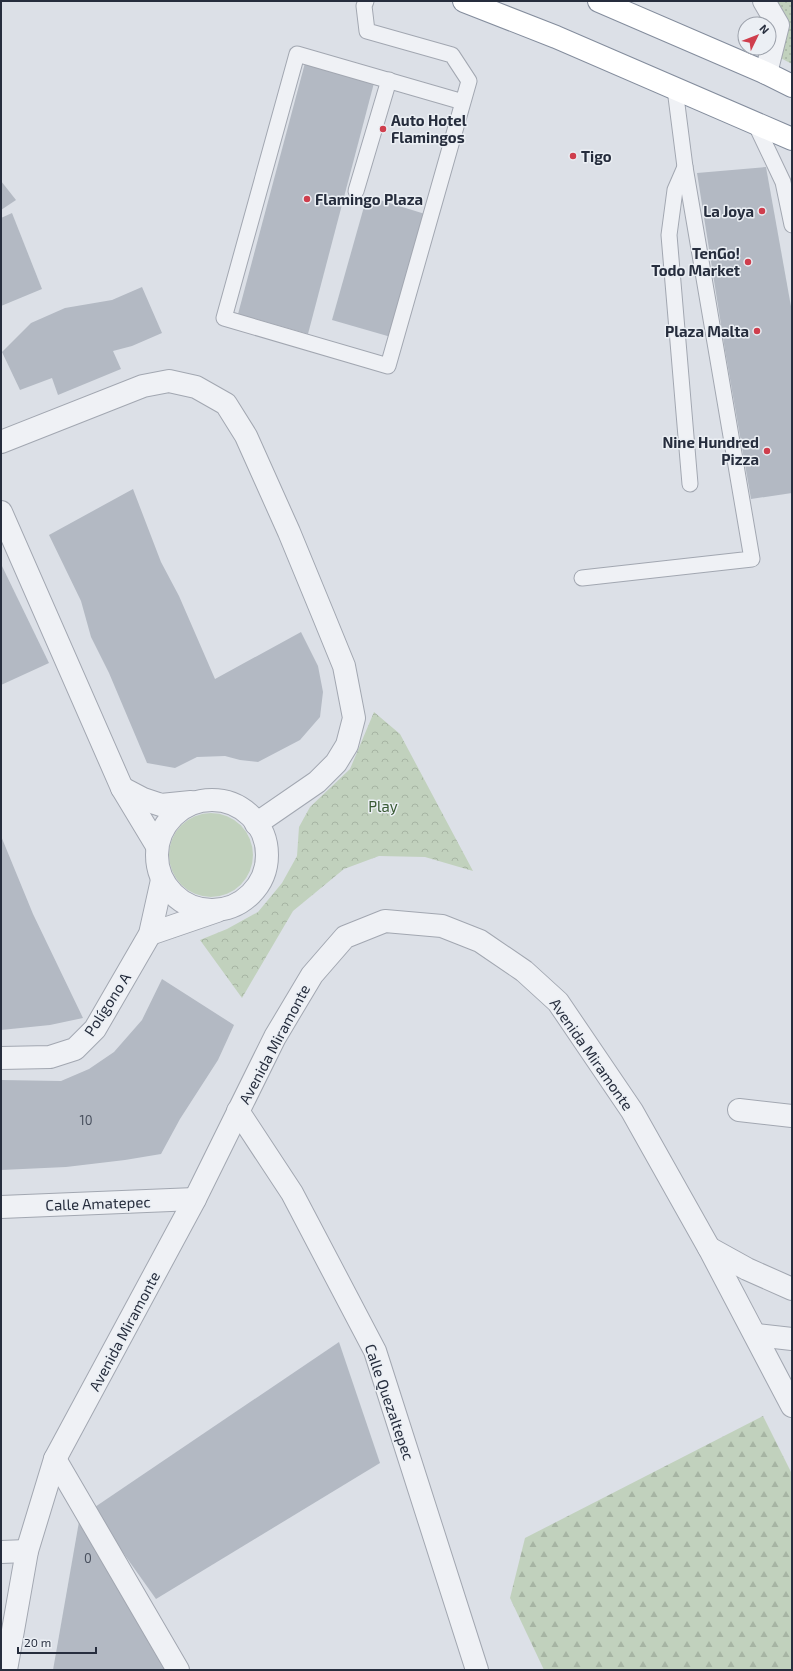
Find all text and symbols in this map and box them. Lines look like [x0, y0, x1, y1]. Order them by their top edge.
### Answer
north arrow [737, 16, 777, 56]
text: N [757, 21, 772, 36]
place label: Auto Hotel Flamingos [391, 111, 467, 146]
marker: Auto Hotel Flamingos [378, 124, 388, 134]
place label: Tigo [581, 147, 612, 165]
marker: Tigo [568, 151, 578, 161]
place label: Flamingo Plaza [315, 190, 423, 208]
marker: Flamingo Plaza [302, 194, 312, 204]
place label: La Joya [703, 202, 754, 221]
marker: La Joya [757, 206, 767, 216]
place label: TenGo! Todo Market [651, 244, 740, 279]
marker: TenGo! Todo Market [743, 257, 753, 267]
place label: Plaza Malta [665, 322, 749, 340]
marker: Plaza Malta [752, 326, 762, 336]
place label: Nine Hundred Pizza [662, 433, 759, 468]
marker: Nine Hundred Pizza [762, 446, 772, 456]
park label: Play [368, 797, 398, 815]
street label: Polígono A [80, 968, 134, 1039]
street label: Avenida Miramonte [235, 981, 313, 1107]
street label: Avenida Miramonte [547, 994, 637, 1114]
house number: 10 [79, 1112, 93, 1128]
street label: Calle Amatepec [45, 1192, 151, 1214]
street label: Avenida Miramonte [85, 1268, 163, 1394]
street label: Calle Quezaltepec [361, 1341, 418, 1463]
house number: 0 [84, 1550, 92, 1566]
scale bar [18, 1629, 96, 1655]
text: 20 m [24, 1635, 51, 1649]

